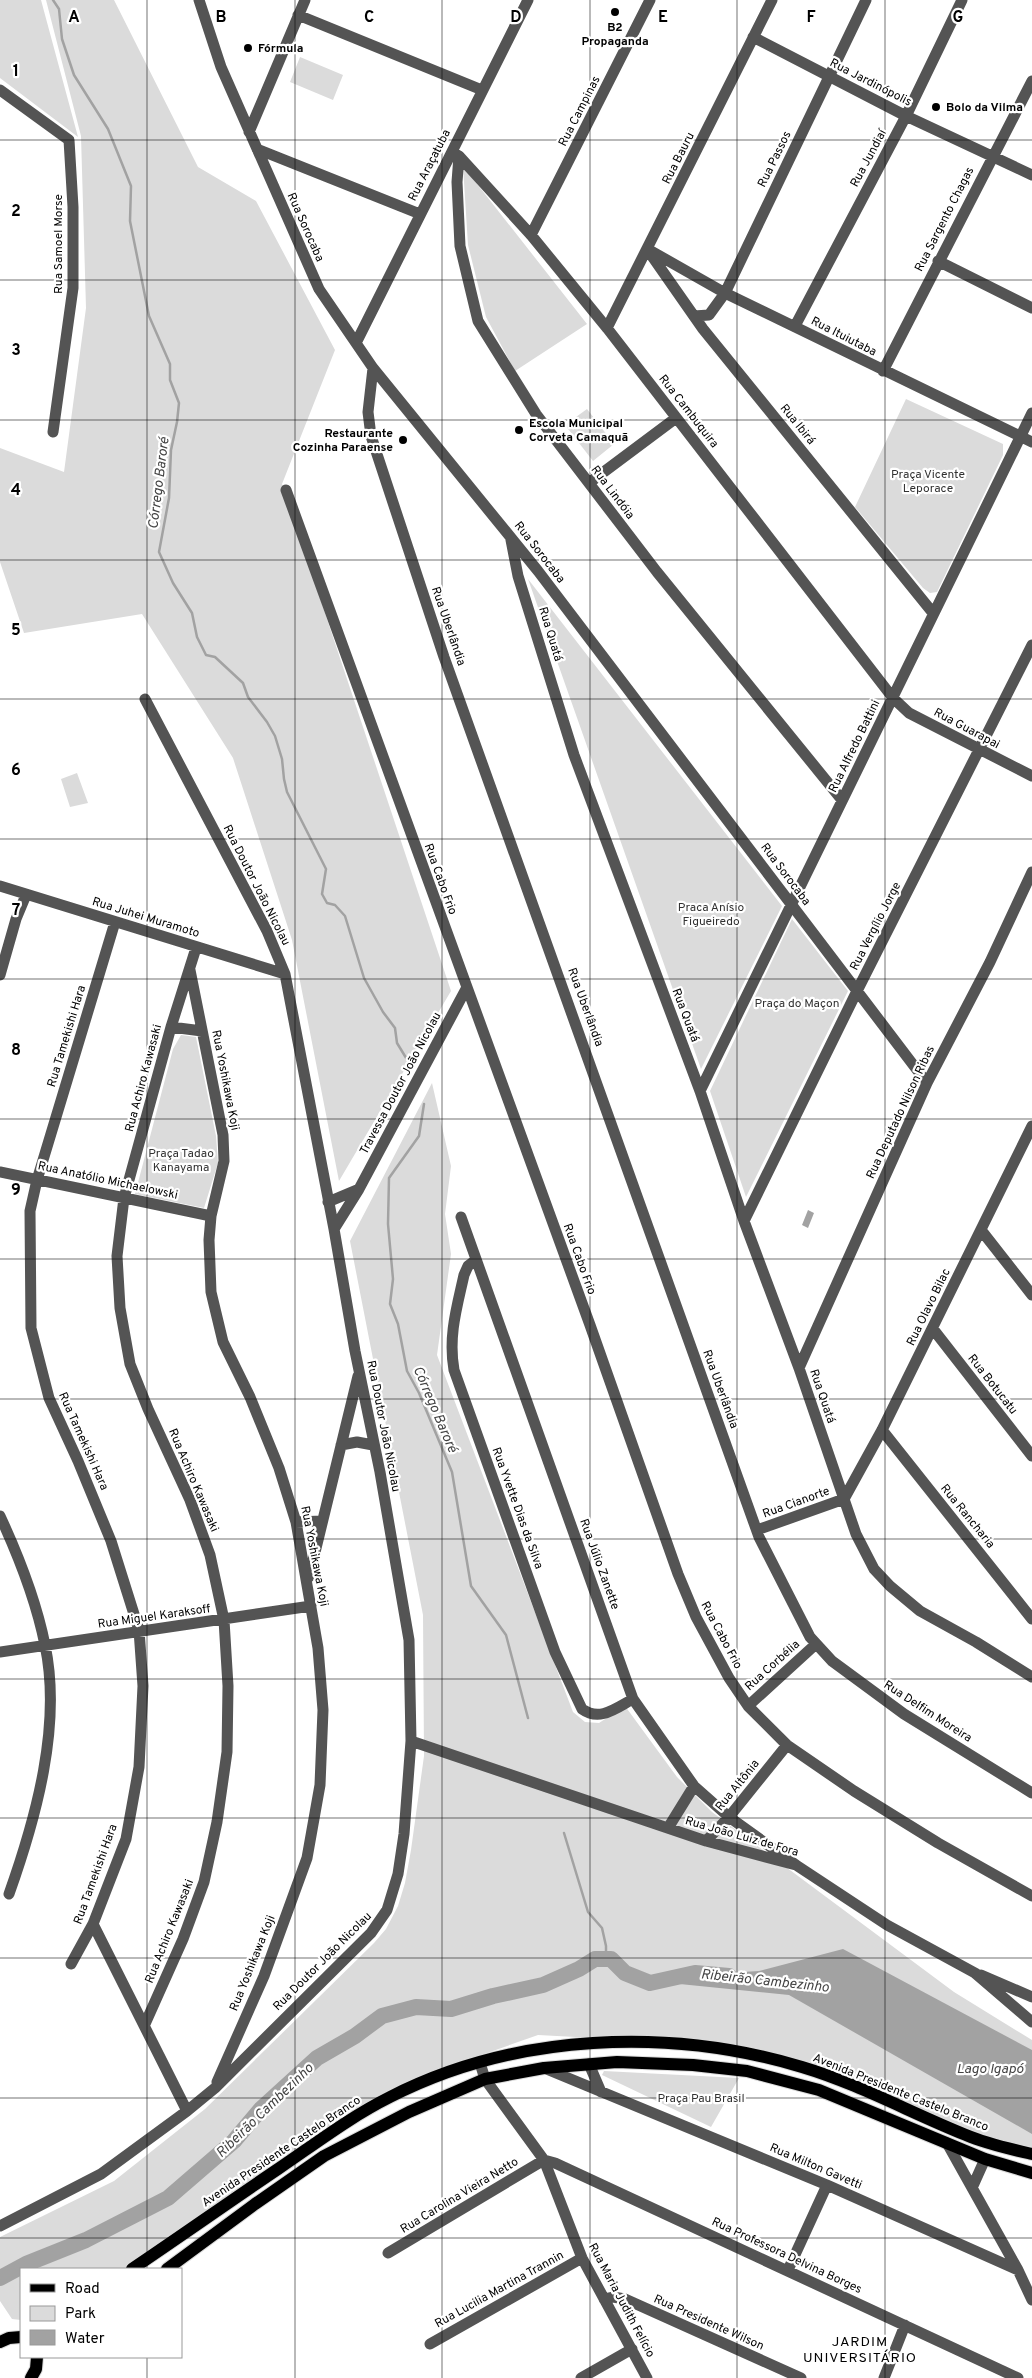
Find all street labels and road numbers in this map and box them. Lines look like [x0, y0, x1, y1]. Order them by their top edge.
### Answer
street label: Rua Jardinópolis [827, 55, 914, 110]
street label: Rua Campinas [555, 74, 604, 149]
street label: Rua Jundiaí [847, 126, 891, 190]
street label: Rua Araçatuba [405, 127, 455, 204]
street label: Rua Passos [754, 129, 795, 190]
street label: Rua Bauru [659, 130, 699, 187]
street label: Rua Sargento Chagas [912, 164, 978, 275]
street label: Rua Sorocaba [283, 190, 327, 264]
street label: Rua Samoel Morse [51, 194, 67, 294]
street label: Rua Ituiutaba [808, 313, 879, 360]
street label: Rua Cambuquira [655, 372, 722, 452]
street label: Rua Ibirá [776, 401, 819, 448]
street label: Rua Lindóia [587, 463, 638, 523]
street label: Rua Sorocaba [510, 519, 568, 587]
street label: Rua Uberlândia [427, 585, 469, 668]
street label: Rua Quatá [534, 605, 566, 664]
street label: Rua Alfredo Battini [825, 697, 884, 796]
street label: Rua Guarapai [931, 705, 1002, 753]
street label: Rua Doutor João Nicolau [219, 822, 294, 949]
street label: Rua Sorocaba [757, 840, 814, 909]
street label: Rua Cabo Frio [420, 842, 460, 917]
street label: Rua Vergílio Jorge [847, 880, 905, 973]
street label: Rua Juhei Muramoto [90, 894, 202, 942]
street label: Rua Uberlândia [563, 966, 607, 1049]
street label: Rua Tamekishi Hara [44, 983, 90, 1089]
street label: Rua Quatá [667, 986, 703, 1045]
street label: Travessa Doutor João Nicolau [356, 1010, 445, 1157]
street label: Rua Achiro Kawasaki [122, 1023, 166, 1134]
street label: Rua Yoshikawa Koji [207, 1029, 243, 1132]
street label: Rua Deputado Nilson Ribas [863, 1043, 939, 1182]
street label: Rua Anatólio Michaelowski [36, 1158, 179, 1204]
street label: Rua Cabo Frio [559, 1222, 599, 1297]
street label: Rua Olavo Bilac [903, 1266, 955, 1349]
street label: Rua Uberlândia [698, 1348, 742, 1431]
street label: Rua Botucatu [964, 1351, 1021, 1418]
street label: Rua Doutor João Nicolau [362, 1359, 404, 1493]
street label: Rua Quatá [805, 1367, 839, 1426]
street label: Rua Tamekishi Hara [54, 1390, 112, 1493]
street label: Rua Achiro Kawasaki [164, 1426, 222, 1535]
street label: Rua Yvette Dias da Silva [488, 1445, 547, 1571]
street label: Rua Rancharia [936, 1481, 998, 1552]
street label: Rua Cianorte [761, 1483, 832, 1522]
street label: Rua Yoshikawa Koji [296, 1505, 332, 1608]
street label: Rua Júlio Zanette [575, 1517, 623, 1612]
street label: Rua Cabo Frio [697, 1599, 746, 1672]
street label: Rua Miguel Karaksoff [97, 1601, 212, 1633]
street label: Rua Corbélia [742, 1637, 804, 1695]
street label: Rua Delfim Moreira [880, 1677, 975, 1746]
street label: Rua Altônia [712, 1757, 763, 1815]
street label: Rua João Luiz de Fora [683, 1813, 800, 1861]
street label: Rua Tamekishi Hara [70, 1822, 122, 1927]
street label: Rua Achiro Kawasaki [142, 1877, 198, 1986]
street label: Rua Doutor João Nicolau [270, 1909, 376, 2015]
street label: Rua Yoshikawa Koji [226, 1913, 279, 2014]
street label: Avenida Presidente Castelo Branco [810, 2050, 991, 2136]
street label: Avenida Presidente Castelo Branco [199, 2092, 364, 2211]
street label: Rua Milton Gavetti [767, 2140, 864, 2194]
street label: Rua Carolina Vieira Netto [398, 2154, 522, 2237]
street label: Rua Professora Delvina Borges [709, 2214, 864, 2298]
street label: Rua Maria Judith Felício [584, 2240, 658, 2361]
street label: Rua Lucilia Martina Trannin [432, 2248, 567, 2332]
street label: Rua Presidente Wilson [651, 2291, 766, 2354]

